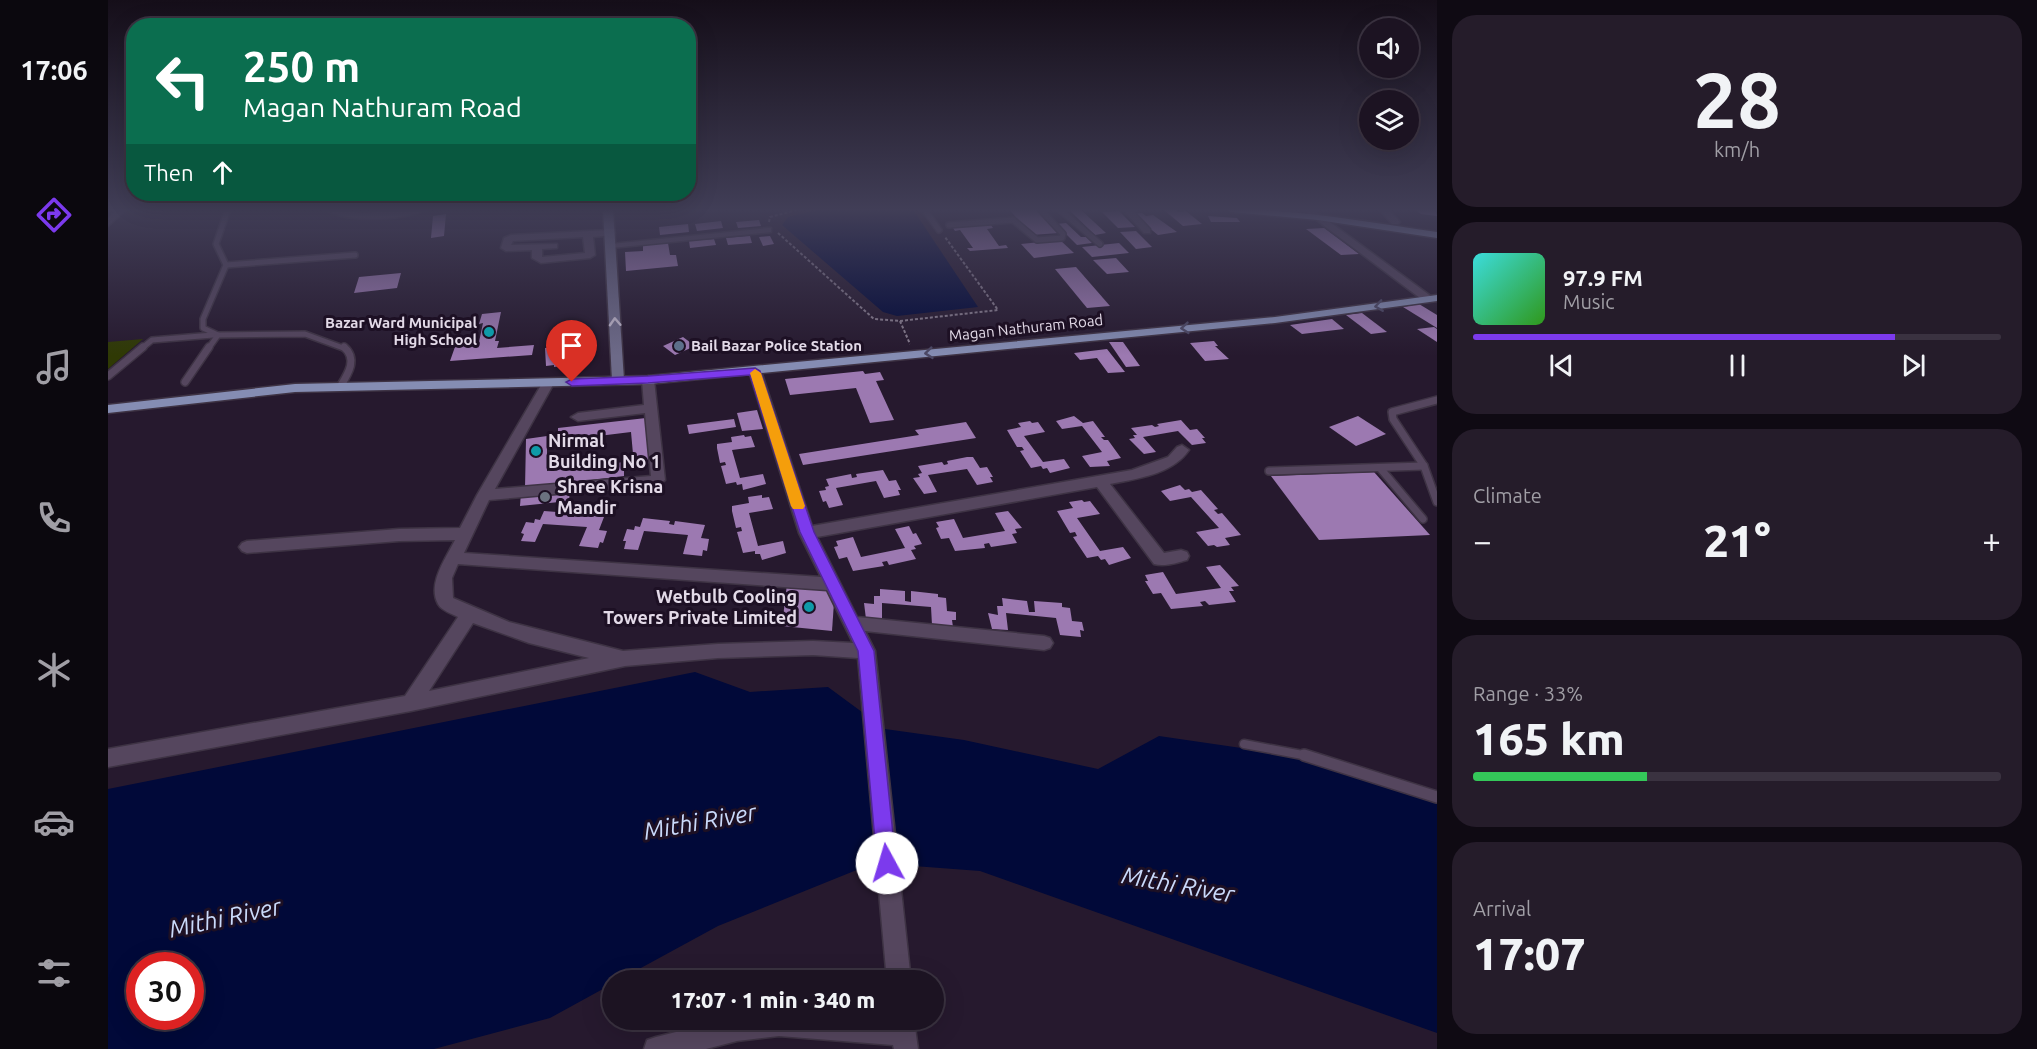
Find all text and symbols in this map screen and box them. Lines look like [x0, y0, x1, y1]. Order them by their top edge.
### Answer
map controls [1359, 18, 1419, 150]
button: sound [1359, 18, 1419, 78]
icon: left [144, 42, 222, 120]
text: 250 m [243, 43, 360, 90]
text: 17:06 [20, 55, 88, 85]
text: 28 [1693, 55, 1781, 143]
button: layers [1359, 90, 1419, 150]
text: Magan Nathuram Road [243, 92, 522, 122]
text: km/h [1714, 138, 1760, 161]
icon: ahead [206, 156, 239, 189]
text: Then [144, 160, 194, 185]
icon: directions [33, 194, 75, 236]
text: 97.9 FM [1563, 265, 1643, 290]
text: Music [1563, 290, 1615, 313]
one-way arrow [1374, 299, 1384, 311]
street label: Magan Nathuram Road [948, 311, 1104, 344]
place label: Bazar Ward Municipal High School [325, 314, 477, 348]
one-way arrow [609, 317, 622, 326]
pin [546, 320, 597, 382]
one-way arrow [1181, 321, 1190, 334]
marker: Bazar Ward Municipal High School [482, 325, 496, 339]
icon: arrive [555, 329, 588, 362]
place label: Bail Bazar Police Station [691, 337, 862, 354]
marker: Bail Bazar Police Station [672, 339, 686, 353]
icon: music [33, 346, 75, 388]
one-way arrow [924, 346, 933, 359]
icon: previous [1545, 349, 1578, 382]
icon: pause [1721, 349, 1754, 382]
icon: next [1897, 349, 1930, 382]
place label: Nirmal Building No 1 [548, 430, 661, 471]
marker: Nirmal Building No 1 [529, 444, 543, 458]
place label: Shree Krisna Mandir [557, 476, 663, 517]
text: Climate [1473, 484, 1542, 507]
marker: Shree Krisna Mandir [538, 490, 552, 504]
icon: phone [33, 497, 75, 539]
text: 21° [1703, 515, 1771, 566]
text: − [1473, 522, 1492, 559]
text: + [1982, 522, 2001, 559]
place label: Wetbulb Cooling Towers Private Limited [603, 586, 797, 627]
marker: Wetbulb Cooling Towers Private Limited [802, 600, 816, 614]
icon: climate [33, 649, 75, 691]
text: Range · 33% [1473, 682, 1583, 705]
text: 165 km [1473, 713, 1625, 764]
water label: Mithi River [641, 798, 759, 845]
icon: car [33, 801, 75, 843]
position arrow [855, 831, 919, 895]
water label: Mithi River [1120, 861, 1237, 908]
water label: Mithi River [166, 892, 284, 943]
text: Arrival [1473, 897, 1531, 920]
text: 17:07 [1473, 928, 1586, 979]
icon: filters [33, 952, 75, 994]
speed limit sign: 30 [126, 952, 204, 1030]
text: 17:07 · 1 min · 340 m [671, 987, 875, 1012]

